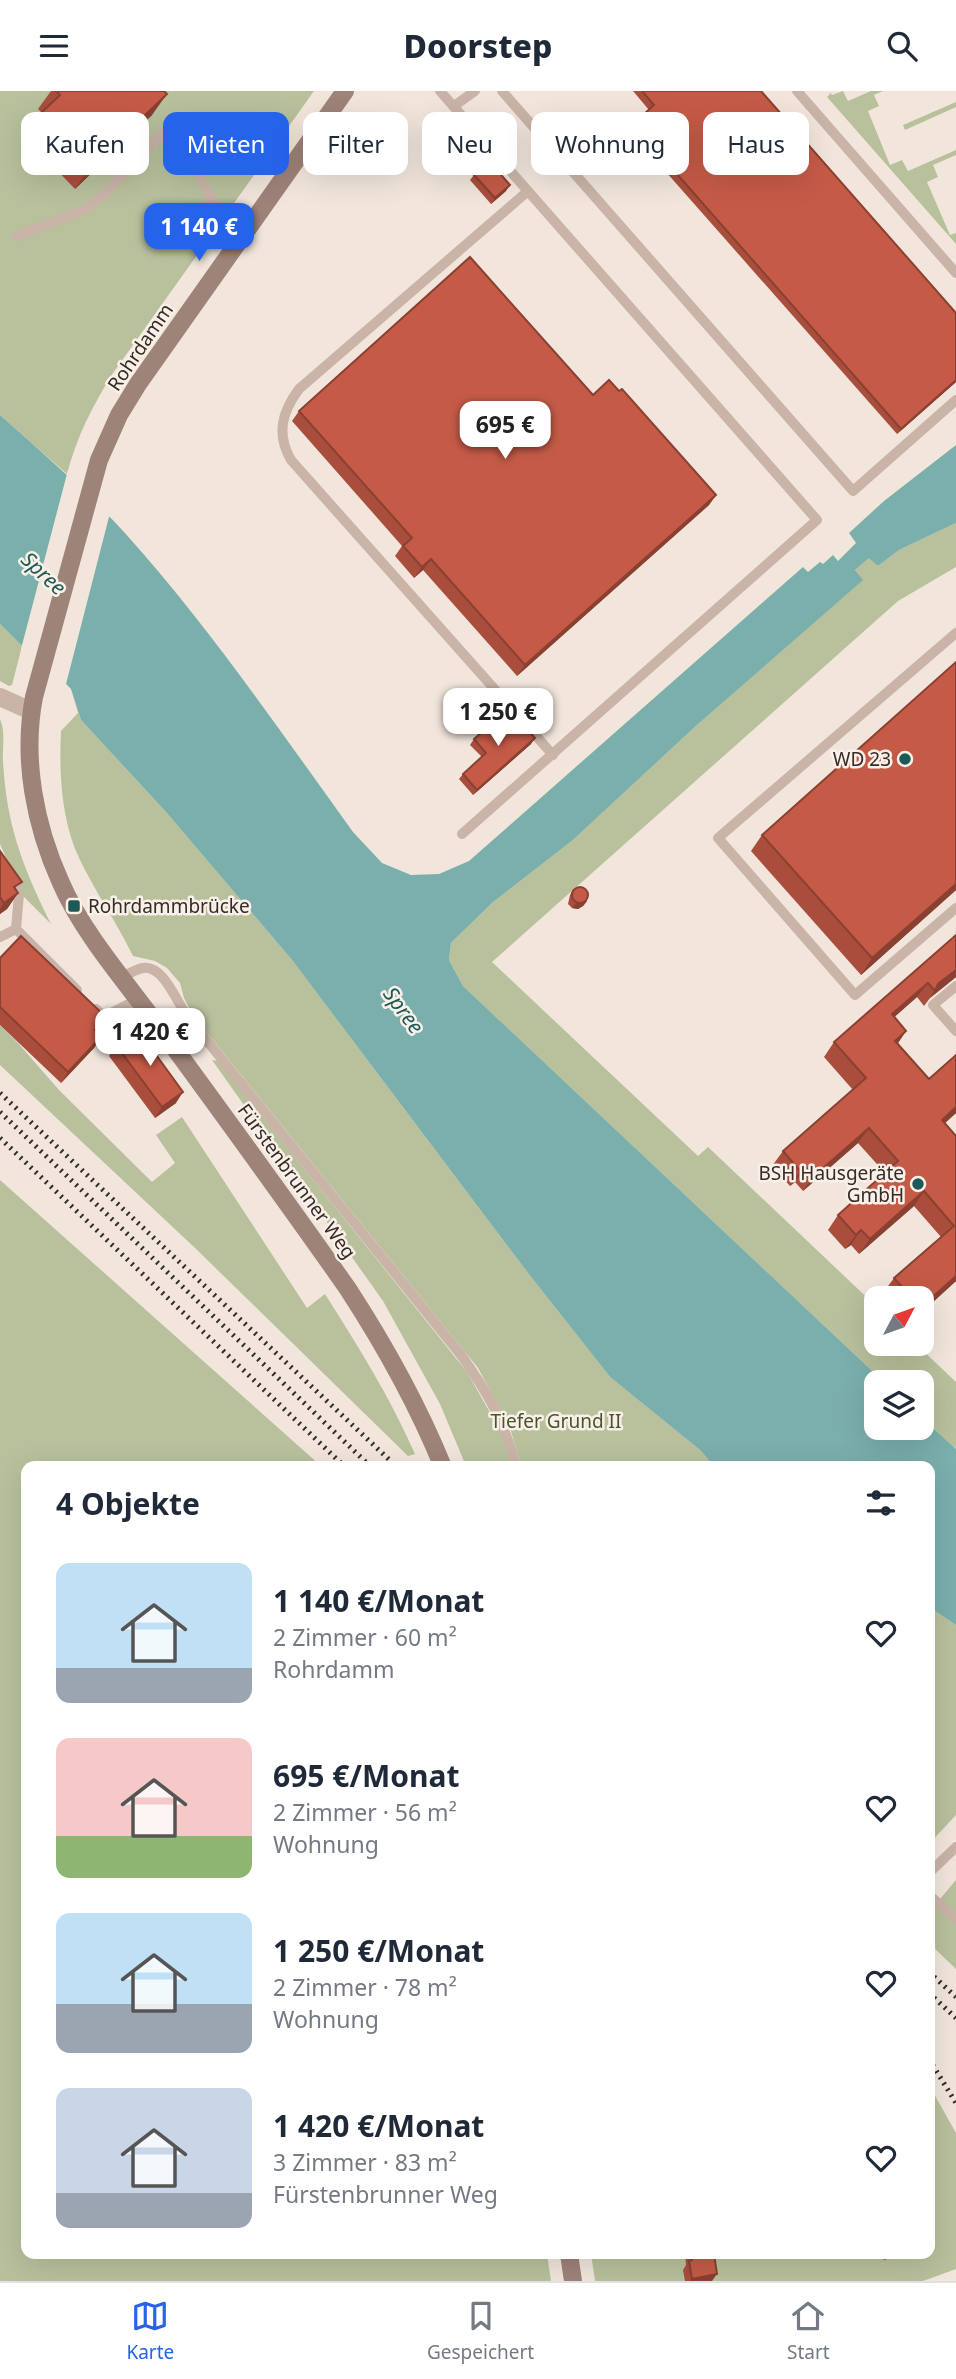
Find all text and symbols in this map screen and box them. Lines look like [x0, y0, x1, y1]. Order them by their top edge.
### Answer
text: Doorstep [404, 24, 552, 67]
icon: menu [35, 27, 73, 65]
icon: search [883, 27, 921, 65]
chip: Kaufen [21, 112, 149, 175]
chip: Mieten [163, 112, 289, 175]
chip: Filter [303, 112, 408, 175]
chip: Neu [422, 112, 517, 175]
chip: Wohnung [531, 112, 689, 175]
chip: Haus [703, 112, 809, 175]
pin: 1 140 € [134, 204, 264, 263]
text: 1 140 € [160, 210, 238, 242]
street label: Rohrdamm [101, 298, 179, 396]
pin: 695 € [456, 401, 554, 461]
text: 695 € [476, 408, 534, 440]
water label: Spree [16, 545, 72, 601]
pin: 1 250 € [433, 689, 563, 748]
text: 1 250 € [459, 695, 537, 727]
place label: WD 23 [833, 746, 891, 772]
marker: WD 23 [897, 751, 913, 767]
place label: Rohrdammbrücke [88, 893, 250, 919]
marker: Rohrdammbrücke [66, 898, 82, 914]
water label: Spree [377, 981, 431, 1039]
pin: 1 420 € [85, 1009, 215, 1068]
text: 1 420 € [111, 1015, 189, 1047]
street label: Fürstenbrunner Weg [232, 1098, 362, 1264]
place label: BSH Hausgeräte GmbH [759, 1160, 904, 1208]
marker: BSH Hausgeräte GmbH [910, 1176, 926, 1192]
north arrow [864, 1286, 934, 1356]
map controls [864, 1286, 934, 1440]
button: layers [864, 1370, 934, 1440]
park label: Tiefer Grund II [491, 1408, 621, 1434]
text: 4 Objekte [56, 1483, 200, 1524]
icon: filters [862, 1484, 900, 1522]
text: 1 140 €/Monat [273, 1580, 484, 1621]
icon: home [112, 1591, 196, 1675]
icon: heart [862, 1614, 900, 1652]
text: 2 Zimmer · 60 m² [273, 1621, 457, 1653]
text: Rohrdamm [273, 1653, 395, 1685]
text: 695 €/Monat [273, 1755, 459, 1796]
icon: home [112, 1766, 196, 1850]
icon: heart [862, 1789, 900, 1827]
text: 2 Zimmer · 56 m² [273, 1796, 457, 1828]
text: Wohnung [273, 1828, 379, 1860]
text: 1 250 €/Monat [273, 1930, 484, 1971]
icon: home [112, 1941, 196, 2025]
icon: heart [862, 1964, 900, 2002]
text: 2 Zimmer · 78 m² [273, 1971, 457, 2003]
text: Wohnung [273, 2003, 379, 2035]
text: 1 420 €/Monat [273, 2105, 484, 2146]
icon: home [112, 2116, 196, 2200]
icon: heart [862, 2139, 900, 2177]
text: 3 Zimmer · 83 m² [273, 2146, 457, 2178]
text: Fürstenbrunner Weg [273, 2178, 498, 2210]
tab: Karte [126, 2297, 174, 2365]
tab: Gespeichert [427, 2297, 534, 2365]
tab: Start [787, 2297, 830, 2365]

